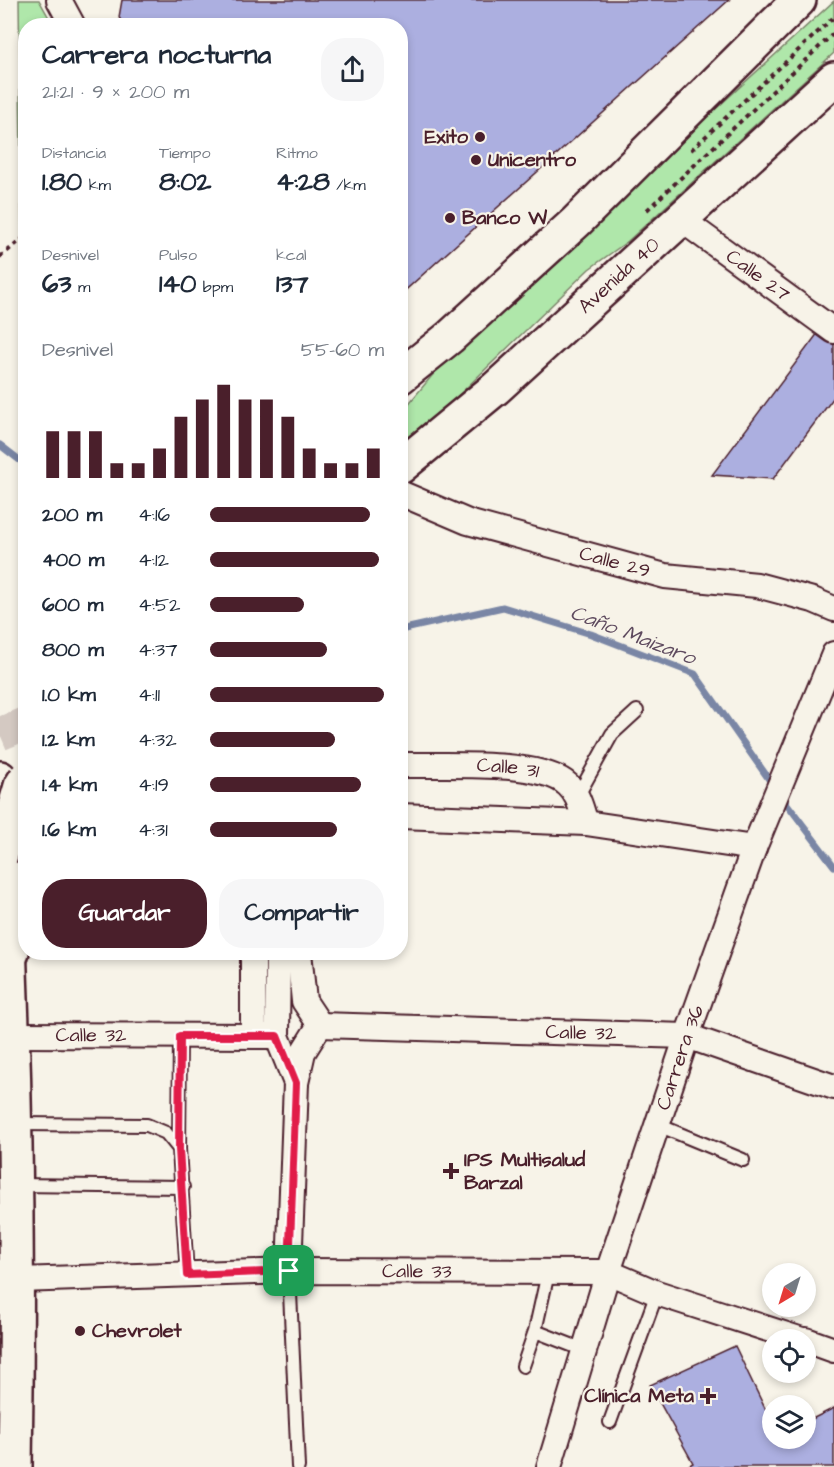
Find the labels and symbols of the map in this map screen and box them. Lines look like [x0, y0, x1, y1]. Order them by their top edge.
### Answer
place label: Exito [424, 123, 469, 151]
marker: Exito [473, 130, 487, 144]
place label: Unicentro [488, 146, 577, 174]
marker: Unicentro [469, 153, 483, 167]
place label: Banco W [462, 204, 547, 232]
marker: Banco W [443, 211, 457, 225]
street label: Avenida 40 [572, 231, 666, 320]
street label: Calle 27 [720, 243, 796, 308]
street label: Calle 29 [576, 539, 653, 585]
water label: Caño Maizaro [566, 598, 702, 673]
street label: Calle 31 [476, 751, 542, 785]
street label: Carrera 36 [649, 1001, 711, 1114]
street label: Calle 32 [545, 1018, 617, 1048]
street label: Calle 32 [55, 1021, 127, 1049]
place label: IPS Multisalud Barzal [464, 1146, 586, 1197]
marker: IPS Multisalud Barzal [442, 1162, 460, 1180]
pin [263, 1245, 314, 1296]
street label: Calle 33 [382, 1257, 452, 1286]
north arrow [762, 1263, 816, 1317]
place label: Chevrolet [92, 1317, 183, 1345]
marker: Chevrolet [73, 1324, 87, 1338]
place label: Clínica Meta [584, 1382, 695, 1410]
marker: Clínica Meta [699, 1387, 717, 1405]

